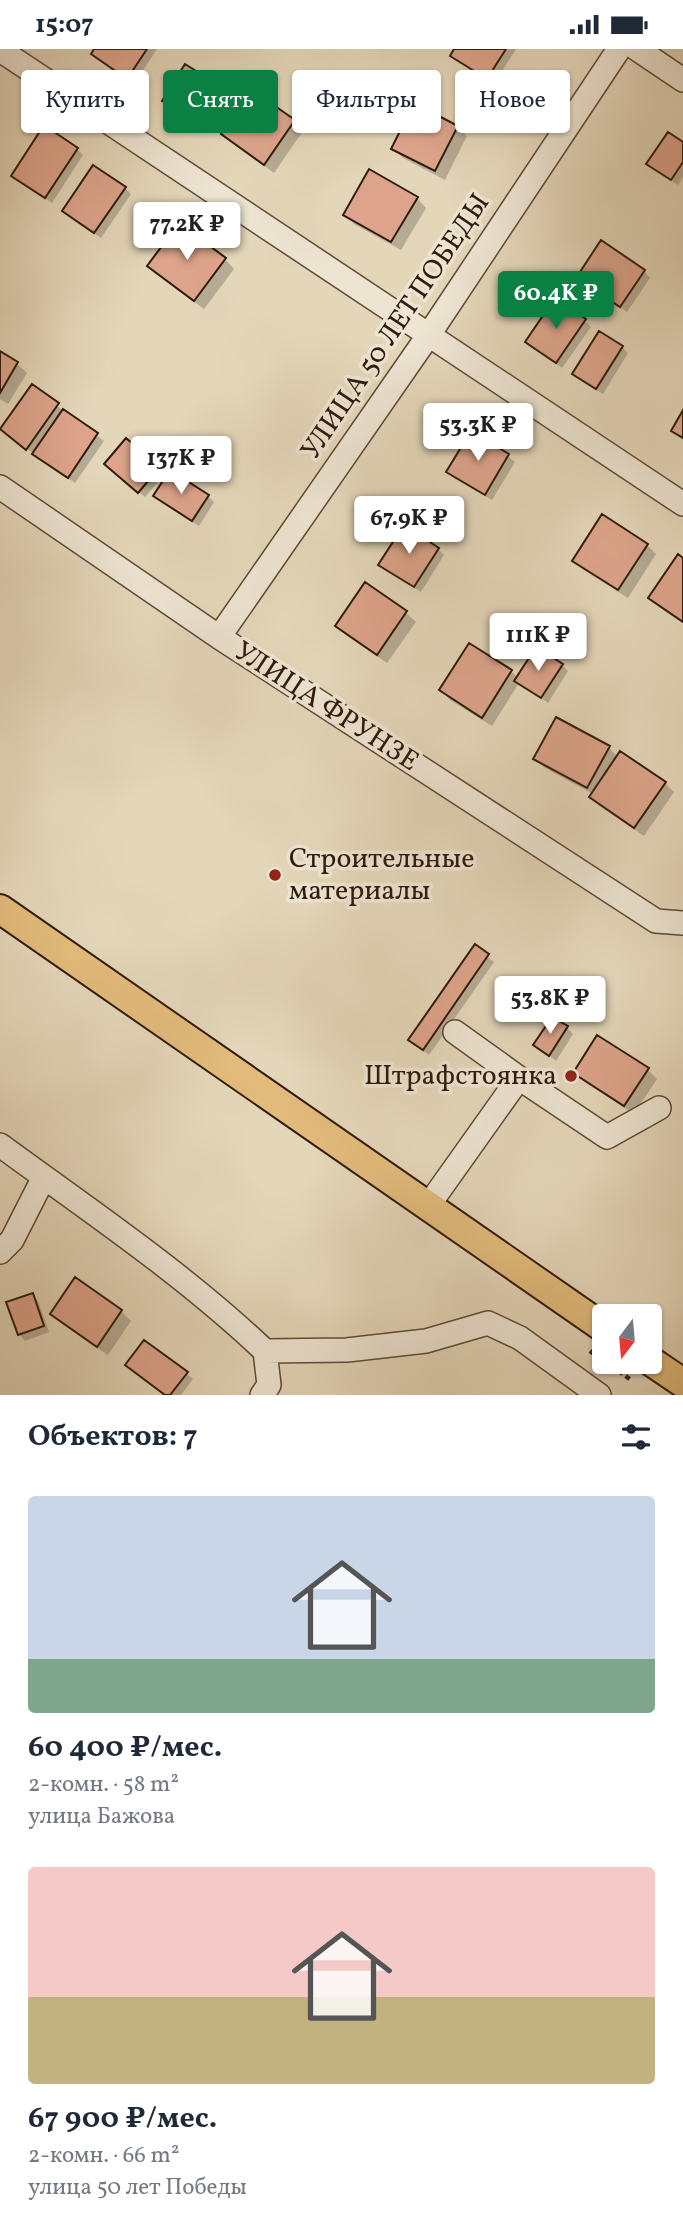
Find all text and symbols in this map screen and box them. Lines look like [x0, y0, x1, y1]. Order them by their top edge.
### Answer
text: 15:07 [35, 7, 94, 43]
chip: Купить [21, 70, 149, 133]
chip: Снять [163, 70, 278, 133]
chip: Фильтры [292, 70, 441, 133]
chip: Новое [455, 70, 570, 133]
street label: УЛИЦА 50 ЛЕТ ПОБЕДЫ [292, 186, 500, 468]
pin: 77.2K ₽ [122, 203, 252, 262]
text: 77.2K ₽ [149, 209, 225, 241]
pin: 60.4K ₽ [491, 271, 621, 331]
text: 60.4K ₽ [514, 278, 598, 310]
pin: 53.3K ₽ [413, 403, 543, 463]
text: 53.3K ₽ [439, 410, 517, 442]
pin: 137K ₽ [124, 437, 238, 496]
text: 137K ₽ [146, 443, 216, 475]
pin: 67.9K ₽ [344, 497, 474, 556]
text: 67.9K ₽ [370, 503, 448, 535]
pin: 111K ₽ [481, 613, 595, 673]
text: 111K ₽ [506, 620, 570, 652]
street label: УЛИЦА ФРУНЗЕ [226, 633, 426, 781]
place label: Строительные материалы [289, 840, 474, 911]
marker: Строительные материалы [267, 867, 283, 883]
pin: 53.8K ₽ [485, 977, 615, 1036]
text: 53.8K ₽ [511, 983, 589, 1015]
place label: Штрафстоянка [364, 1057, 557, 1096]
marker: Штрафстоянка [563, 1068, 579, 1084]
north arrow [592, 1304, 662, 1374]
map controls [592, 1304, 662, 1374]
text: Объектов: 7 [28, 1416, 198, 1458]
icon: filters [617, 1418, 655, 1456]
icon: home [279, 1542, 405, 1668]
text: 60 400 ₽/мес. [28, 1727, 222, 1769]
text: 2-комн. · 58 m² [28, 1769, 179, 1801]
text: улица Бажова [28, 1801, 175, 1833]
icon: home [279, 1913, 405, 2039]
text: 67 900 ₽/мес. [28, 2098, 217, 2140]
text: 2-комн. · 66 m² [28, 2140, 179, 2172]
text: улица 50 лет Победы [28, 2172, 247, 2204]

